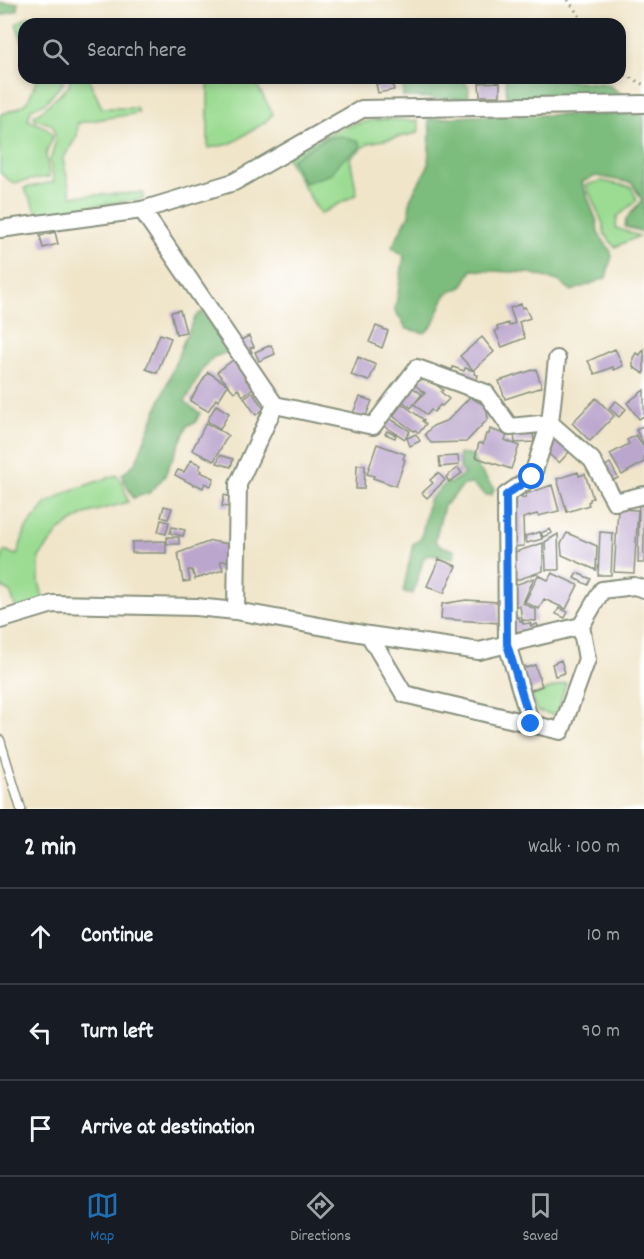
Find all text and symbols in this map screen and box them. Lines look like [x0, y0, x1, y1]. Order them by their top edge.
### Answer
search box [18, 18, 626, 84]
icon: search [39, 35, 72, 68]
text: Search here [87, 36, 186, 67]
route start [518, 463, 544, 489]
route end [517, 710, 543, 736]
text: 2 min [24, 830, 76, 867]
text: Walk · 100 m [528, 834, 620, 862]
icon: ahead [24, 920, 57, 953]
text: Continue [81, 921, 153, 952]
text: 10 m [586, 922, 620, 950]
icon: left [24, 1016, 57, 1049]
text: Turn left [81, 1017, 153, 1048]
text: 90 m [582, 1018, 620, 1046]
icon: arrive [24, 1112, 57, 1145]
text: Arrive at destination [81, 1113, 255, 1144]
tab: Map [86, 1189, 119, 1248]
tab: Directions [290, 1189, 351, 1248]
tab: Saved [522, 1189, 558, 1248]

